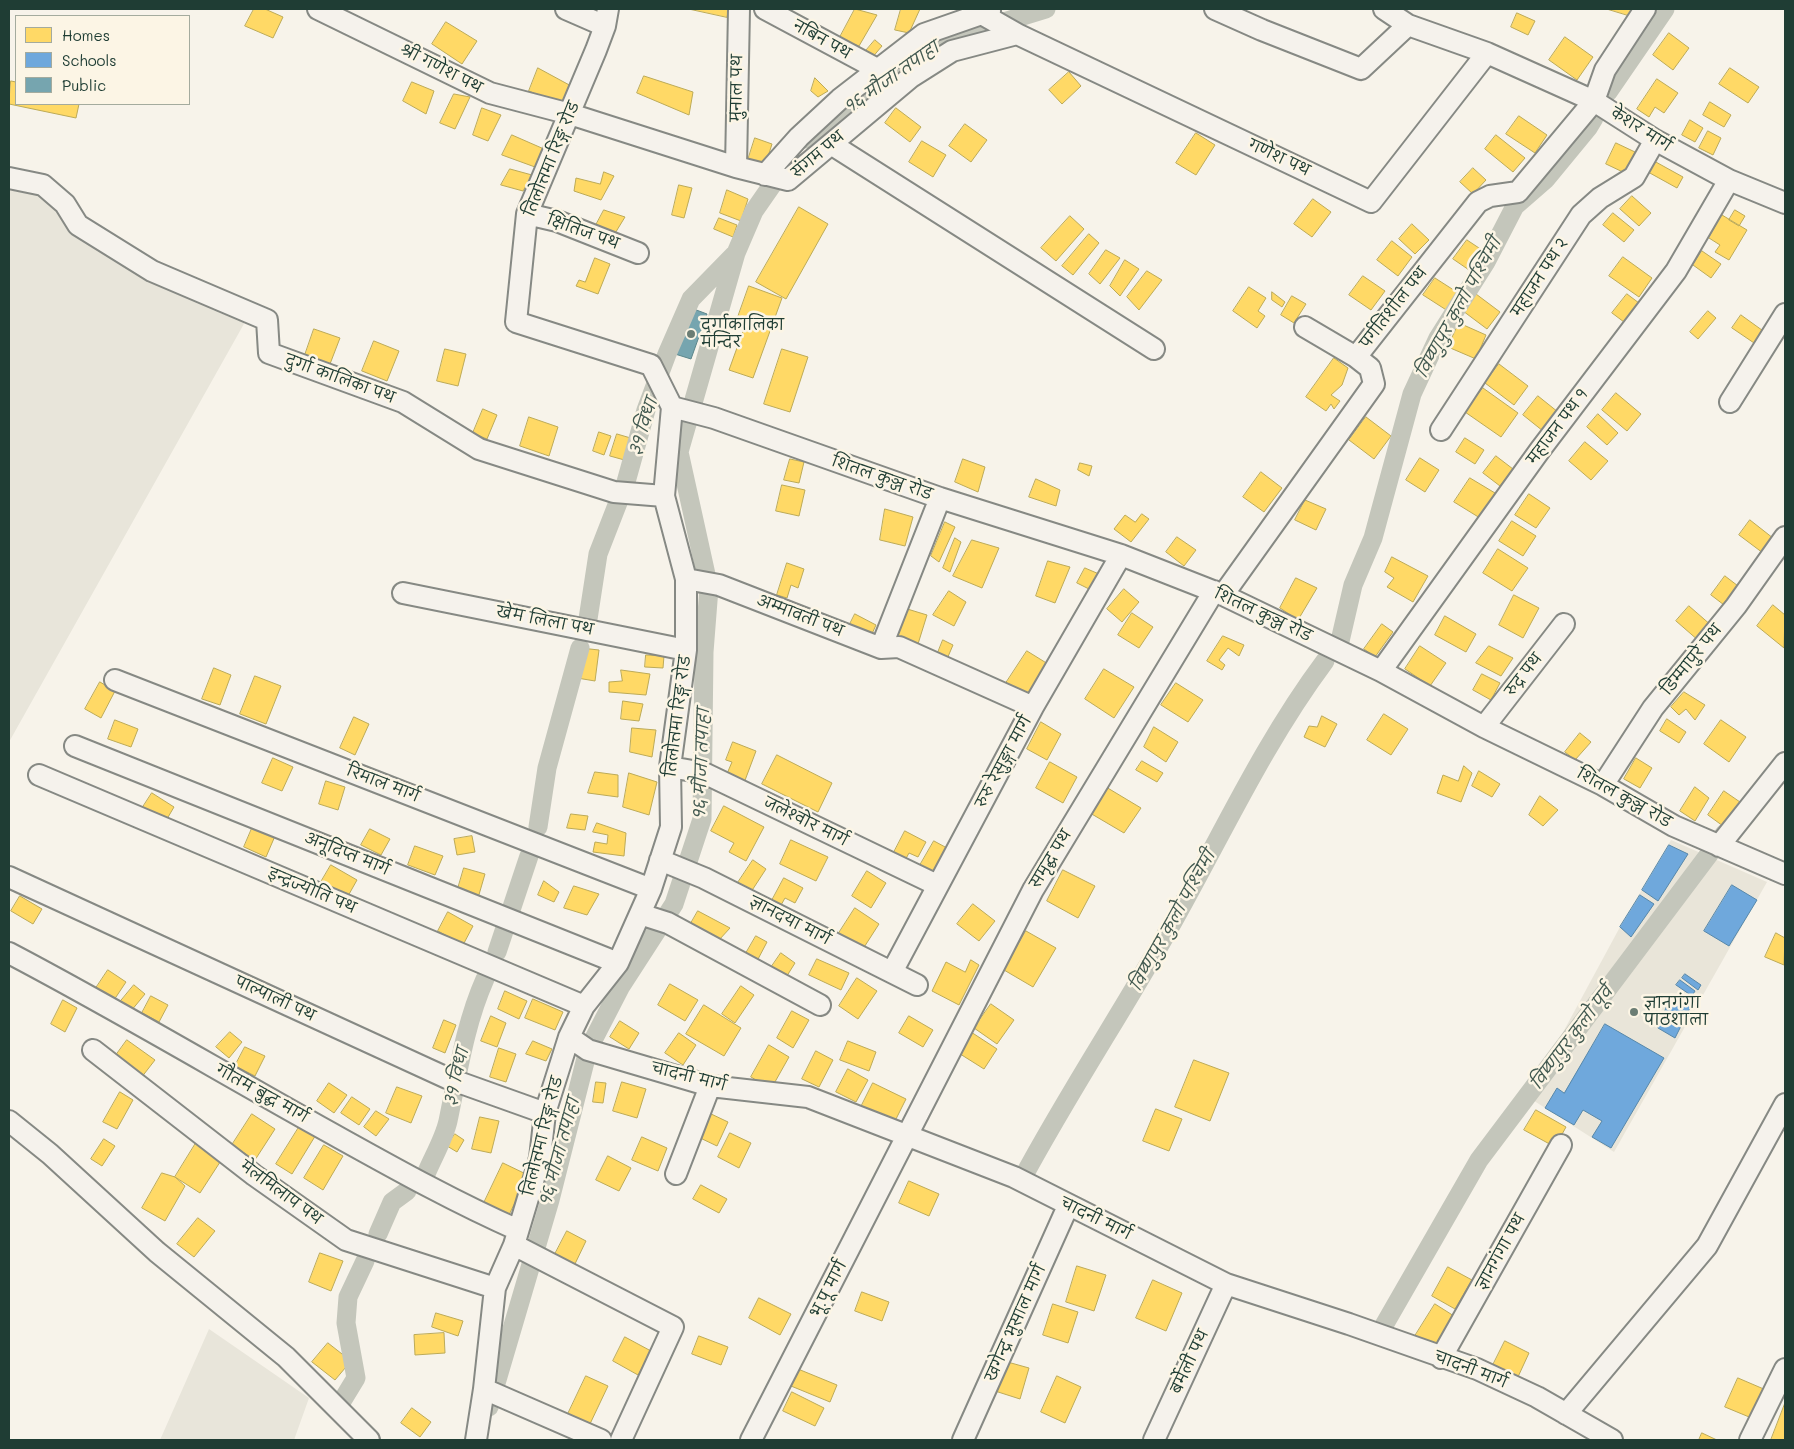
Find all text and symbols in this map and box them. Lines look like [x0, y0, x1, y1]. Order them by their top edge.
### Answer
legend [15, 15, 190, 105]
street label: नबिन पथ [790, 17, 854, 63]
text: Homes [62, 25, 110, 45]
water label: १६ मौजा तपाहा [841, 38, 943, 118]
street label: श्री गणेश पथ [397, 41, 485, 97]
text: Schools [62, 50, 117, 70]
street label: मुनाल पथ [727, 54, 747, 122]
text: Public [62, 75, 106, 95]
street label: तिलोत्तमा रिङ्ग रोड [521, 99, 583, 219]
street label: केशर मार्ग [1607, 104, 1675, 156]
street label: संगम पथ [788, 128, 848, 182]
street label: गणेश पथ [1245, 136, 1313, 180]
street label: क्षितिज पथ [544, 211, 622, 253]
water label: विष्णुपुर कुलो पश्चिमी [1412, 235, 1506, 381]
street label: महाजन पथ २ [1508, 236, 1572, 320]
street label: पर्गतिशील पथ [1357, 264, 1431, 352]
place label: दुर्गाकालिका मन्दिर [701, 316, 784, 351]
marker: दुर्गाकालिका मन्दिर [685, 328, 697, 340]
street label: दुर्गा कालिका पथ [283, 351, 397, 407]
street label: महाजन पथ १ [1524, 386, 1592, 468]
water label: ३१ विधा [626, 396, 662, 458]
street label: शितल कुञ्ज रोड [829, 452, 935, 504]
street label: शितल कुञ्ज रोड [1211, 585, 1315, 645]
street label: अम्मावती पथ [754, 591, 846, 641]
street label: खेम लिला पथ [495, 603, 595, 639]
street label: डिम्मापुरे पथ [1658, 621, 1726, 699]
street label: रुद्र पथ [1502, 650, 1546, 700]
street label: तिलोत्तमा रिङ्ग रोड [662, 654, 694, 778]
water label: १६ मौजा तपाहा [690, 708, 714, 820]
street label: रुरु रेसुङ्गा मार्ग [972, 713, 1036, 811]
street label: रिमाल मार्ग [344, 762, 422, 806]
street label: शितल कुञ्ज रोड [1574, 765, 1674, 831]
street label: जलेश्वोर मार्ग [761, 794, 851, 850]
street label: समृद्ध पथ [1027, 827, 1075, 891]
street label: अनूदिप्त मार्ग [302, 829, 392, 879]
water label: विष्णुपुर कुलो पश्चिमी [1126, 848, 1220, 994]
street label: इन्द्रज्योति पथ [265, 864, 359, 918]
street label: ज्ञानदया मार्ग [746, 893, 834, 949]
street label: पाल्पाली पथ [232, 973, 318, 1025]
water label: विष्णुपुर कुलो पूर्व [1527, 983, 1617, 1093]
place label: ज्ञानगंगा पाठशाला [1644, 994, 1708, 1029]
marker: ज्ञानगंगा पाठशाला [1628, 1006, 1640, 1018]
water label: ३१ विधा [441, 1046, 473, 1108]
street label: चादनी मार्ग [650, 1059, 728, 1095]
street label: गौतम बुद्ध मार्ग [213, 1061, 311, 1127]
street label: तिलोत्तमा रिङ्ग रोड [519, 1075, 567, 1197]
water label: १६ मौजा तपाहा [536, 1096, 584, 1208]
street label: मेलमिलाप पथ [237, 1157, 325, 1229]
street label: चादनी मार्ग [1058, 1194, 1134, 1244]
street label: ज्ञानगंगा पथ [1473, 1211, 1529, 1293]
street label: भू.पू मार्ग [807, 1258, 851, 1320]
street label: खगेन्द्र भुसाल मार्ग [982, 1262, 1050, 1384]
street label: बर्मेली पथ [1167, 1327, 1213, 1397]
street label: चादनी मार्ग [1432, 1348, 1510, 1392]

